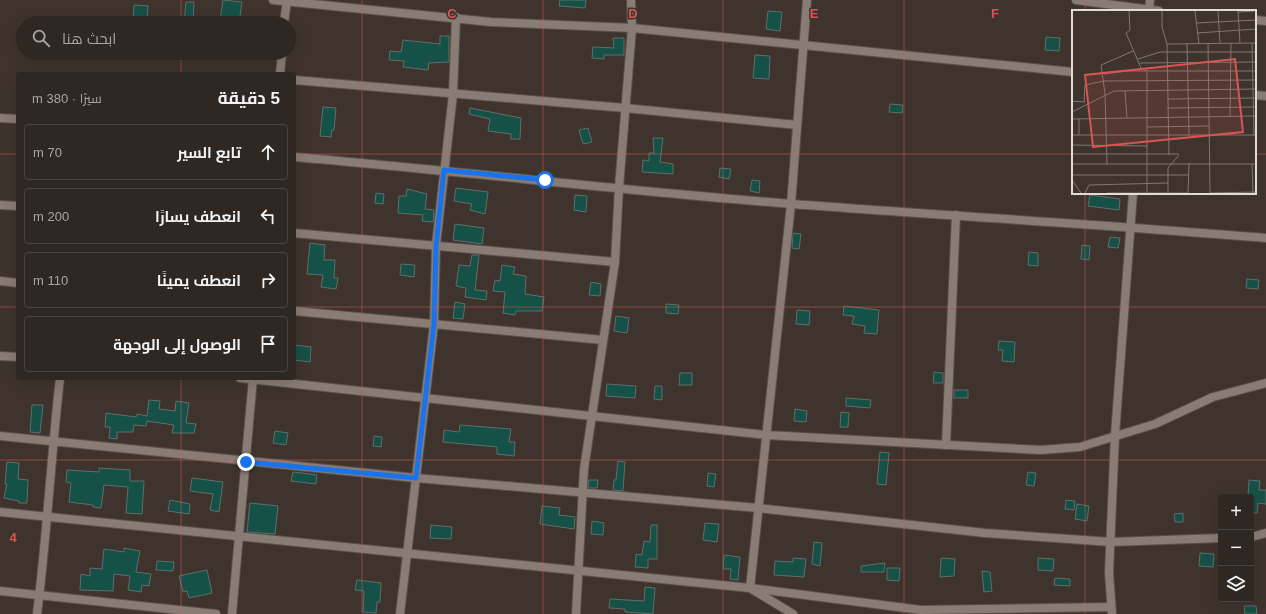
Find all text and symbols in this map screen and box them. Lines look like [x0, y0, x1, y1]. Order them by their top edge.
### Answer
text: C [447, 6, 457, 21]
text: D [628, 6, 638, 21]
text: E [810, 6, 819, 21]
text: F [991, 6, 999, 21]
inset map [1072, 10, 1256, 194]
search box [16, 16, 296, 60]
icon: search [30, 27, 52, 49]
text: ابحث هنا [62, 30, 116, 47]
text: 5 دقيقة [218, 89, 280, 108]
text: سيرًا · 380 m [32, 91, 102, 106]
icon: ahead [257, 141, 279, 163]
text: تابع السير [177, 144, 241, 161]
text: 70 m [33, 145, 62, 160]
route start [536, 171, 554, 189]
icon: left [257, 205, 279, 227]
text: انعطف يسارًا [155, 208, 241, 225]
text: 200 m [33, 209, 69, 224]
icon: right [257, 269, 279, 291]
text: انعطف يمينًا [157, 272, 241, 289]
text: 110 m [33, 273, 68, 288]
icon: arrive [257, 333, 279, 355]
text: الوصول إلى الوجهة [113, 336, 241, 353]
route end [237, 453, 255, 471]
map controls [1218, 494, 1254, 602]
button: + [1218, 494, 1254, 530]
text: 4 [9, 530, 17, 545]
button: − [1218, 530, 1254, 566]
button: layers [1218, 566, 1254, 602]

